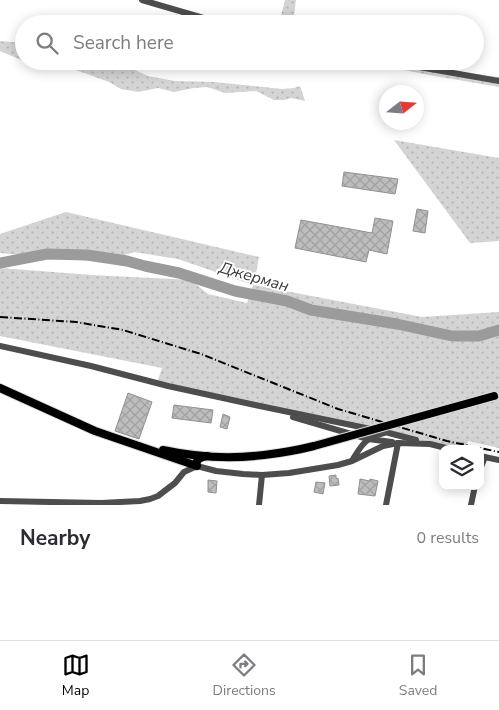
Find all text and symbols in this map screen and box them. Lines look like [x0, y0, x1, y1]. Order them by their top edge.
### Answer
search box [15, 15, 484, 70]
icon: search [33, 29, 61, 57]
text: Search here [73, 30, 174, 56]
north arrow [379, 85, 424, 130]
water label: Джерман [216, 256, 292, 297]
map controls [439, 445, 484, 490]
button: layers [439, 445, 484, 490]
text: Nearby [20, 524, 90, 552]
text: 0 results [417, 527, 479, 549]
tab: Map [62, 651, 90, 700]
tab: Directions [213, 651, 276, 700]
tab: Saved [399, 651, 437, 700]

